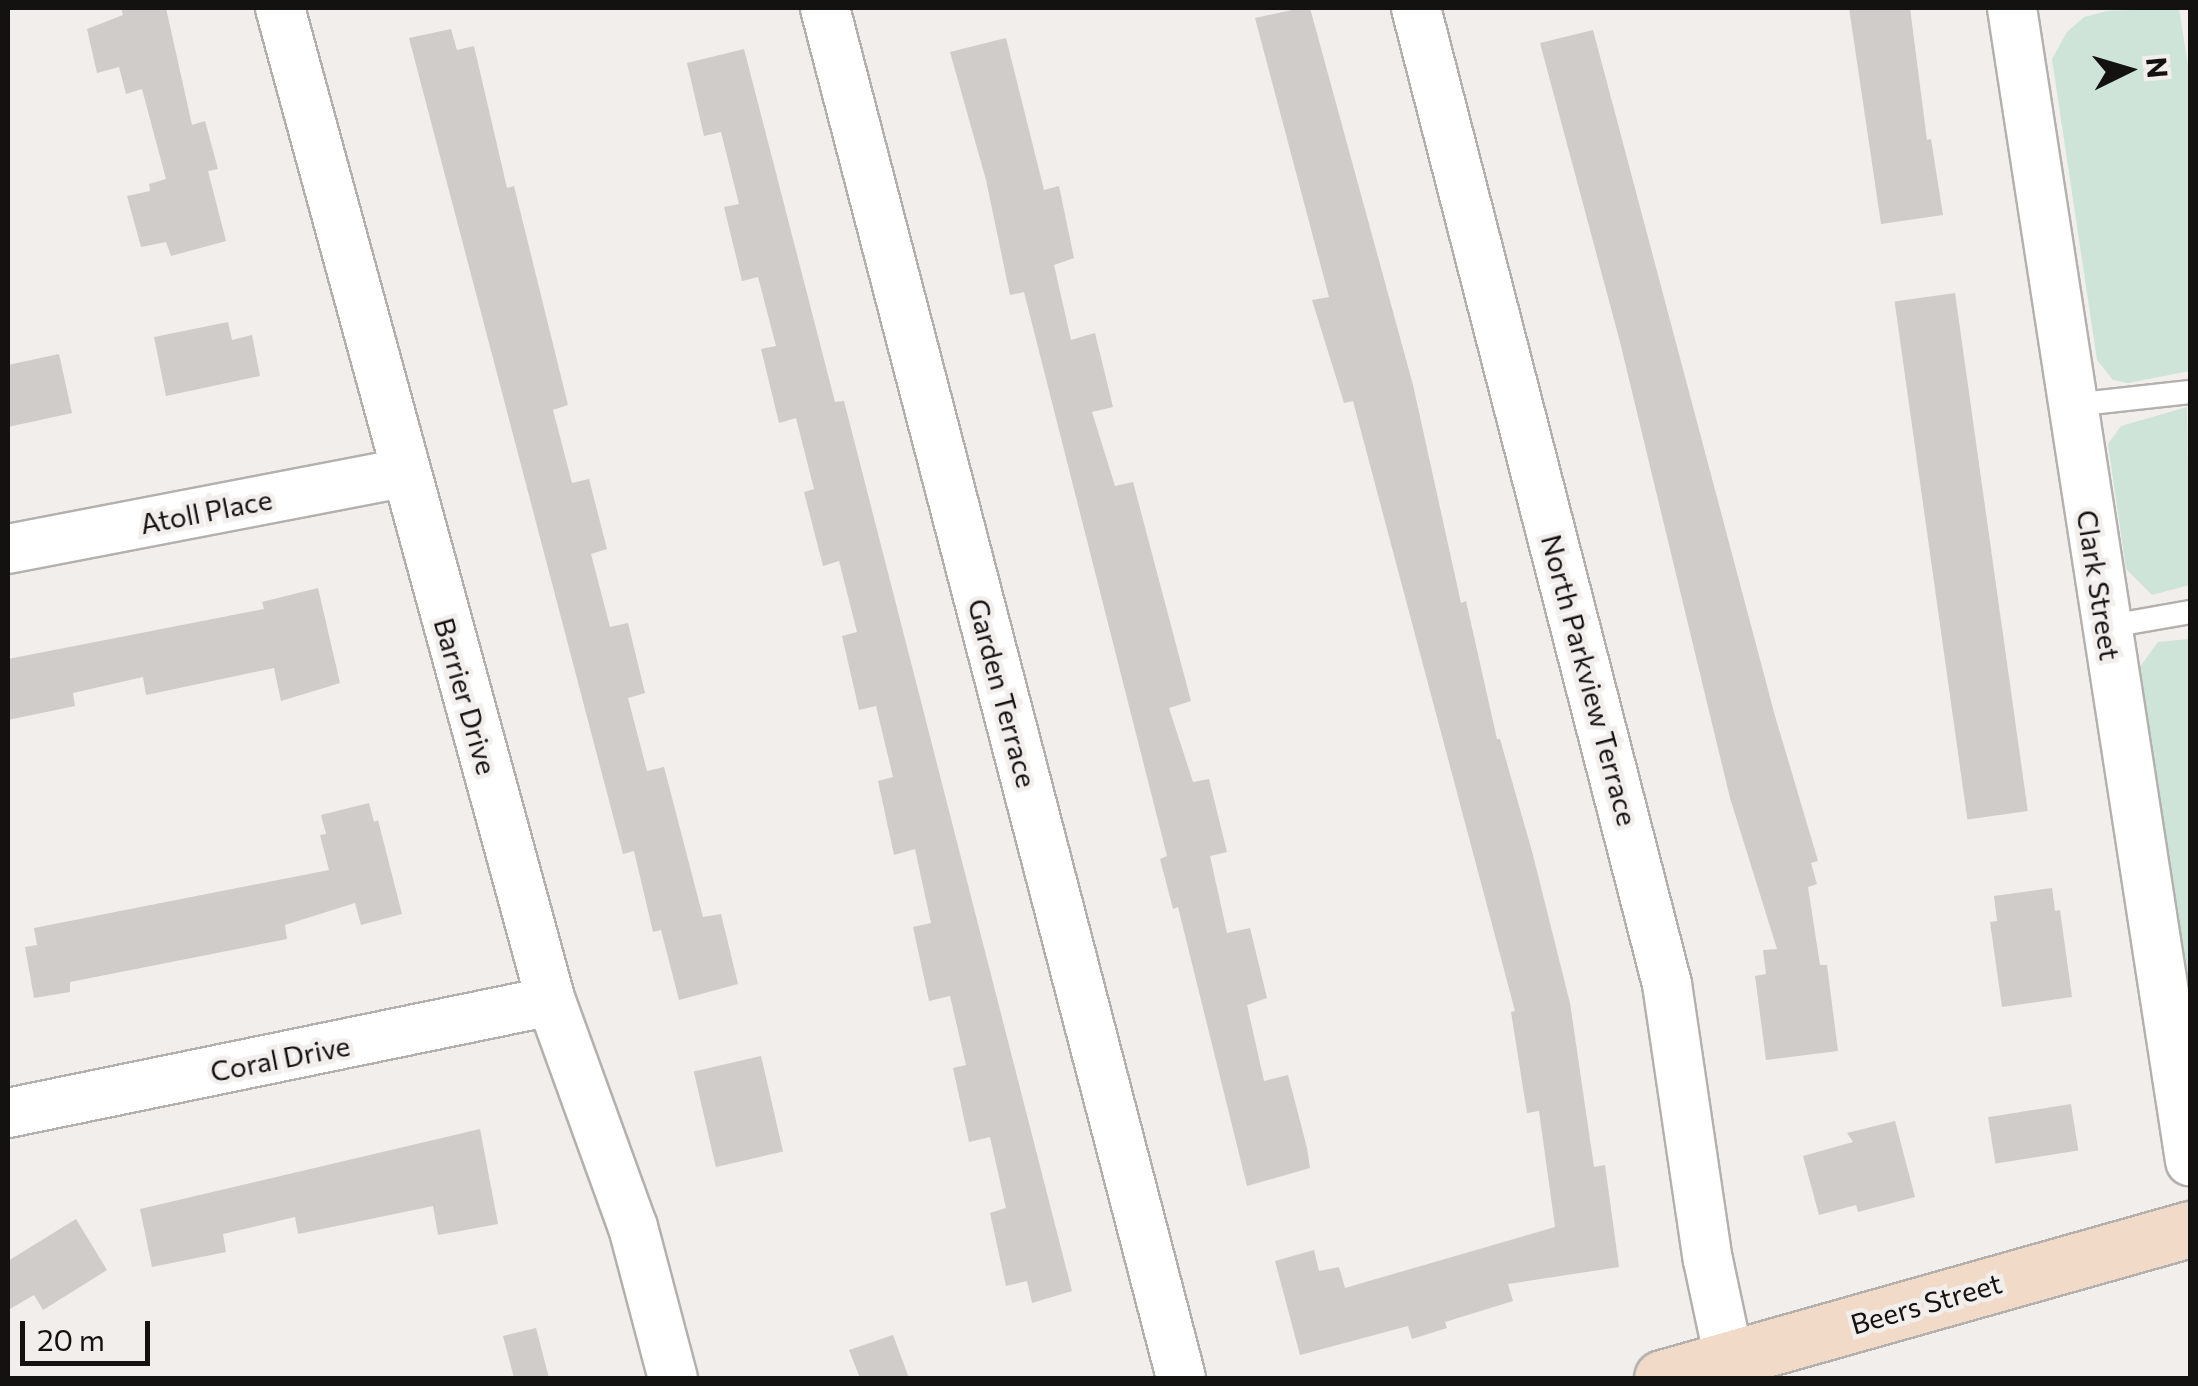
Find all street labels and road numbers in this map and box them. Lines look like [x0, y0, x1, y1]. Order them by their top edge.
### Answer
street label: Atoll Place [137, 482, 275, 540]
street label: Clark Street [2071, 507, 2127, 663]
street label: North Parkview Terrace [1535, 531, 1645, 829]
street label: Garden Terrace [962, 595, 1044, 791]
street label: Barrier Drive [428, 614, 504, 778]
street label: Coral Drive [207, 1028, 353, 1088]
street label: Beers Street [1847, 1265, 2005, 1341]

